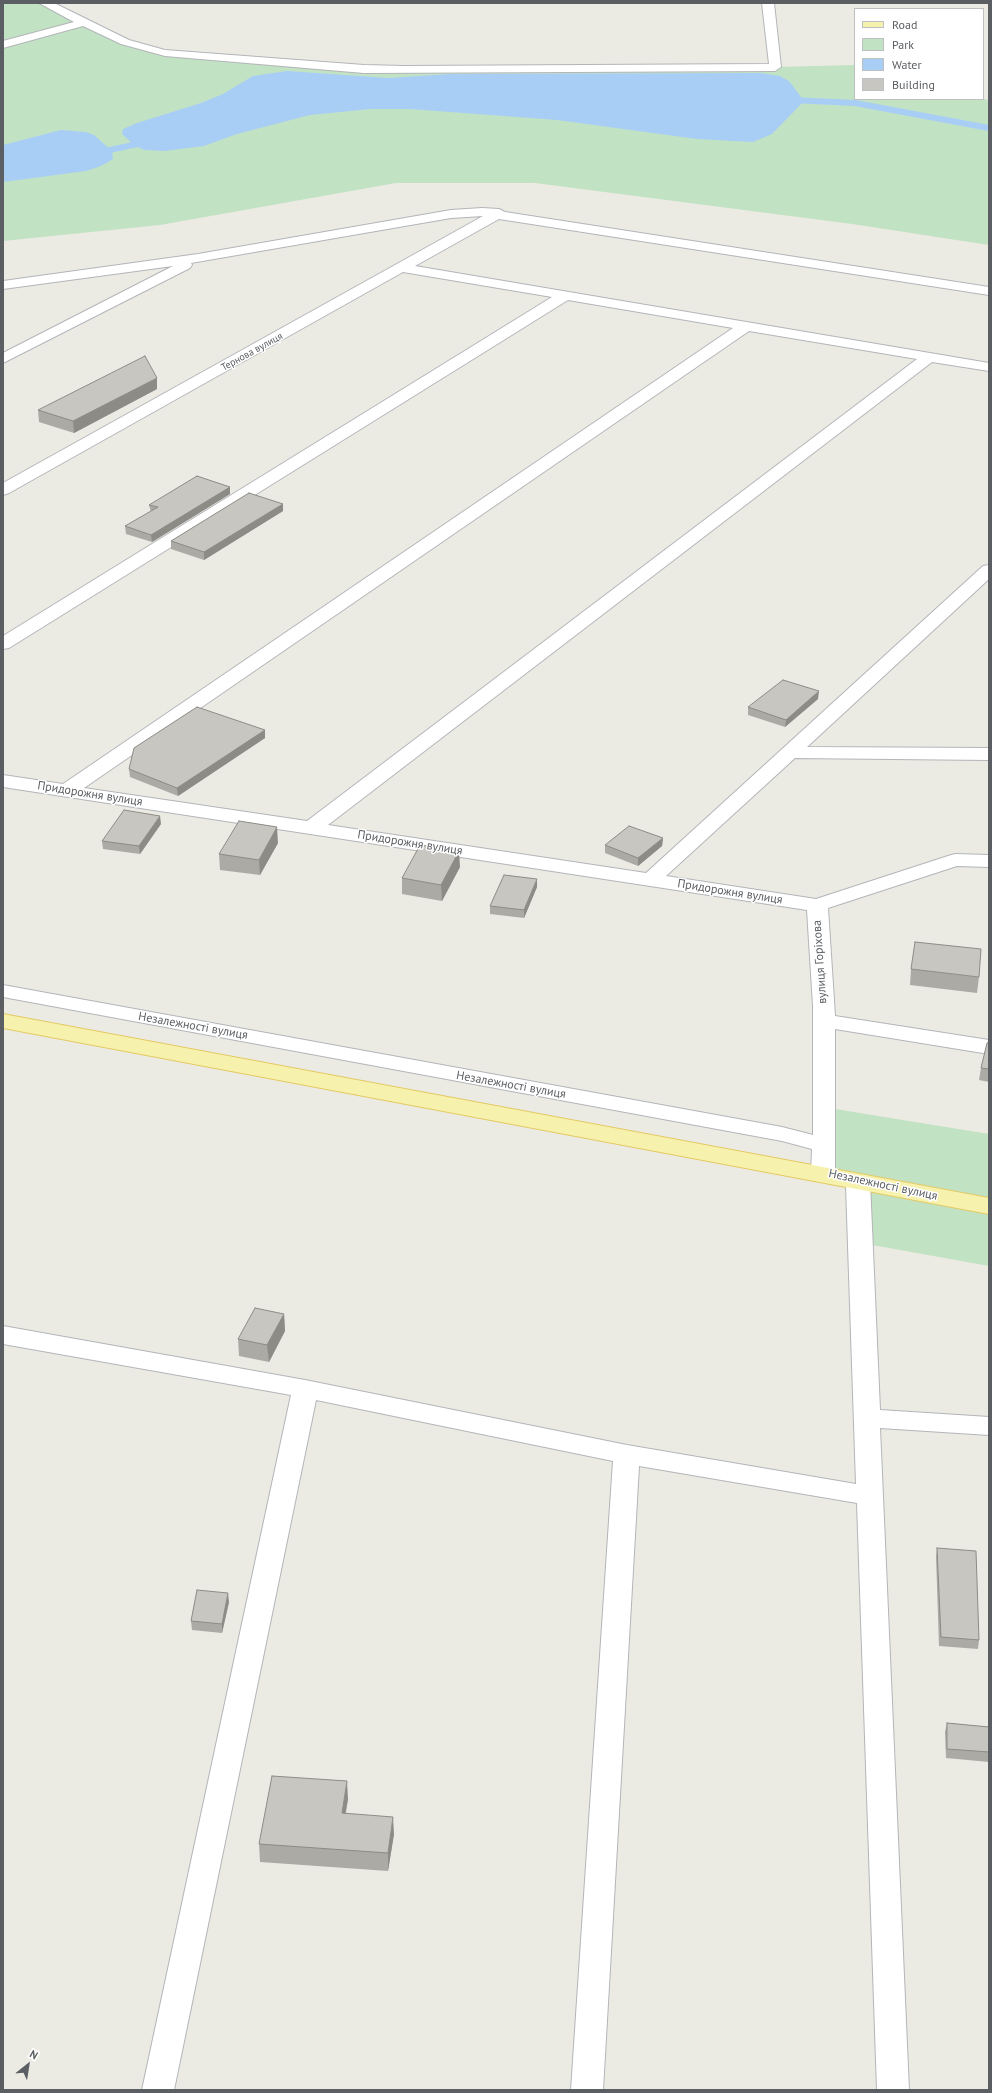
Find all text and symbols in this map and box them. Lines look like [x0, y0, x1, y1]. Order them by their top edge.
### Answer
legend [854, 8, 984, 100]
text: Road [892, 17, 917, 32]
text: Park [892, 37, 914, 52]
text: Water [892, 57, 922, 72]
text: Building [892, 77, 935, 92]
street label: Тернова вулиця [219, 330, 285, 374]
street label: Придорожня вулиця [36, 779, 144, 809]
street label: Придорожня вулиця [356, 828, 464, 858]
street label: Придорожня вулиця [676, 877, 784, 907]
street label: вулиця Горіхова [810, 920, 830, 1004]
street label: Незалежності вулиця [137, 1009, 249, 1043]
street label: Незалежності вулиця [455, 1068, 567, 1102]
street label: Незалежності вулиця [827, 1166, 939, 1204]
north arrow [8, 2045, 48, 2085]
text: N [27, 2047, 41, 2062]

